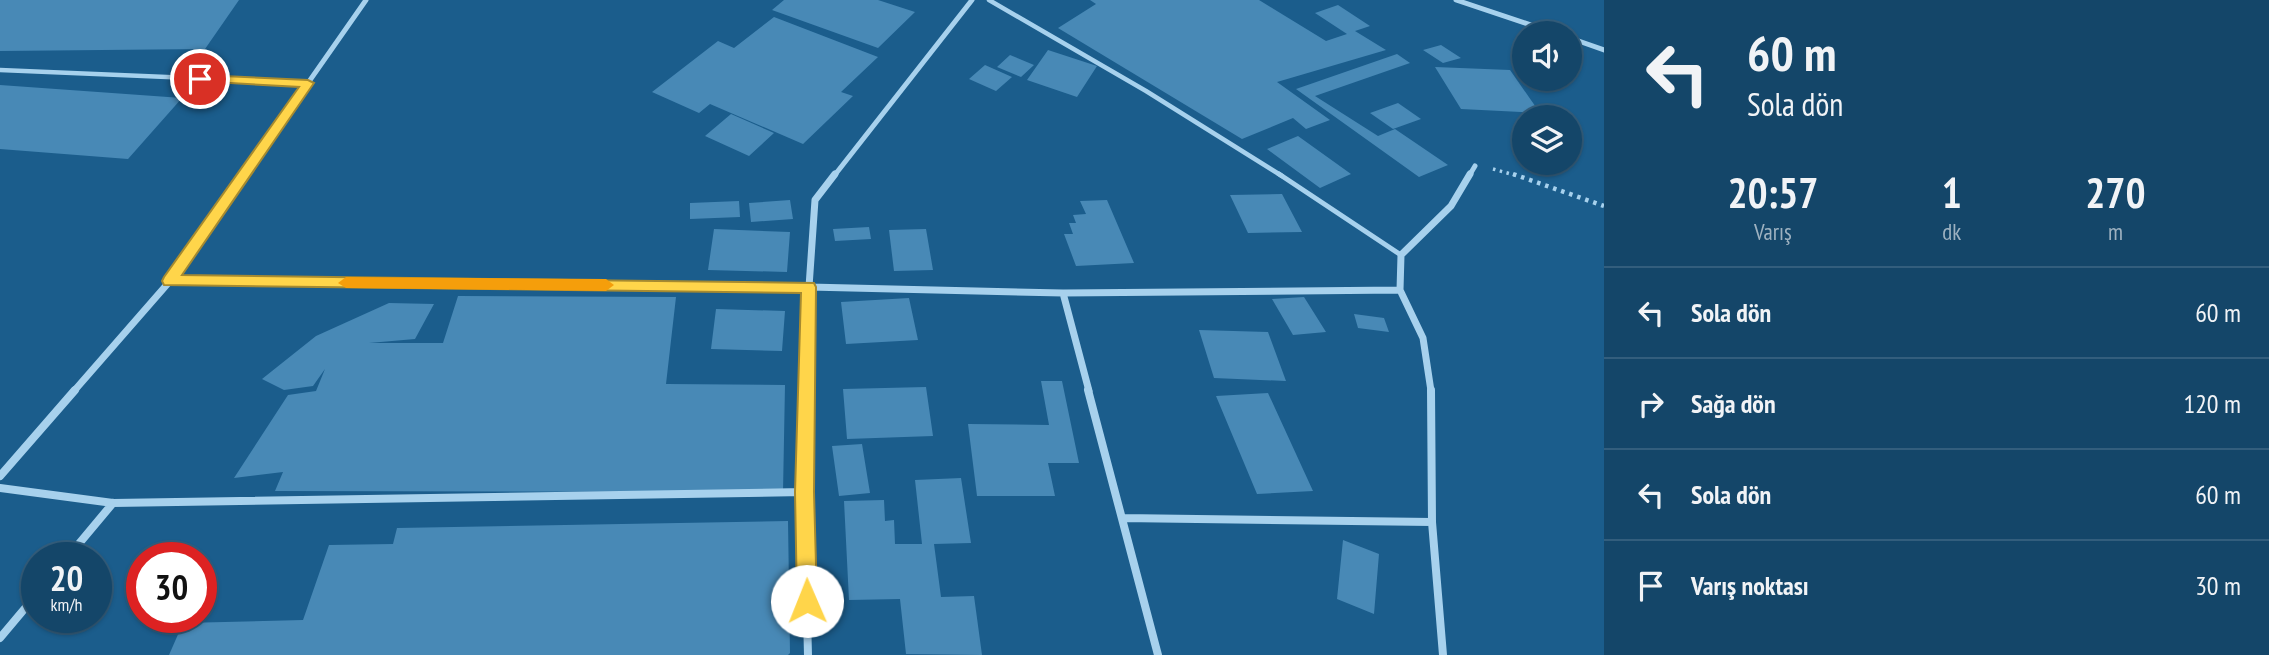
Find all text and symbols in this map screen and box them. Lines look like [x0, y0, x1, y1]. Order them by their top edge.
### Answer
map controls [1512, 21, 1582, 175]
button: sound [1512, 21, 1582, 91]
text: 60 m [1747, 21, 1836, 85]
icon: left [1632, 28, 1723, 119]
pin [170, 49, 230, 109]
icon: arrive [181, 60, 219, 98]
text: Sola dön [1747, 83, 1843, 125]
button: layers [1512, 105, 1582, 175]
text: 20:57 [1727, 165, 1818, 220]
text: 1 [1942, 165, 1962, 220]
text: 270 [2085, 165, 2146, 220]
text: Varış [1754, 217, 1792, 246]
text: dk [1942, 217, 1961, 246]
text: m [2108, 217, 2123, 246]
icon: left [1632, 294, 1670, 332]
text: Sola dön [1691, 296, 1771, 329]
text: 60 m [2195, 296, 2241, 329]
icon: right [1632, 385, 1670, 423]
text: Sağa dön [1691, 387, 1776, 420]
text: 120 m [2183, 387, 2241, 420]
icon: left [1632, 476, 1670, 514]
text: Sola dön [1691, 478, 1771, 511]
text: 60 m [2195, 478, 2241, 511]
speed limit sign: 30 [126, 542, 217, 633]
text: 20 [50, 555, 83, 601]
position arrow [770, 564, 844, 638]
icon: arrive [1632, 567, 1670, 605]
text: Varış noktası [1691, 569, 1809, 602]
text: 30 m [2195, 569, 2241, 602]
text: km/h [51, 593, 82, 616]

